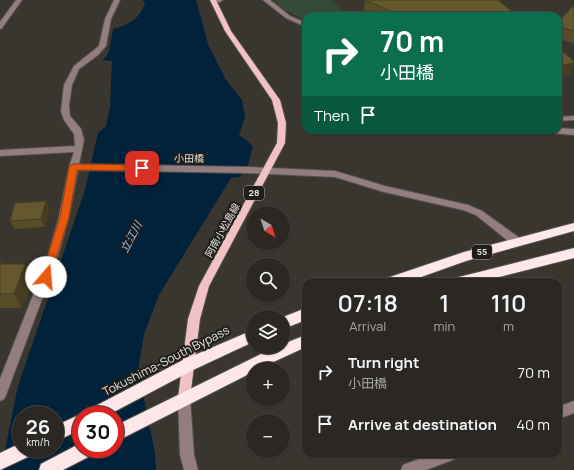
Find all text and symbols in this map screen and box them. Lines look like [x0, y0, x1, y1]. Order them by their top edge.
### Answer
text: 70 m [380, 22, 444, 60]
icon: right [314, 28, 366, 80]
text: 小田橋 [380, 60, 434, 84]
icon: arrive [357, 104, 379, 126]
text: Then [314, 105, 349, 126]
pin [125, 151, 159, 185]
street label: 小田橋 [174, 151, 204, 165]
icon: arrive [131, 157, 153, 179]
road number: 28 [244, 186, 264, 200]
street label: 阿南小松島線 [201, 200, 243, 260]
north arrow [246, 206, 290, 250]
map controls [246, 206, 290, 458]
water label: 立江川 [116, 218, 145, 255]
road number: 55 [472, 245, 492, 259]
position arrow [25, 256, 67, 298]
button: search [246, 258, 290, 302]
text: 07:18 [338, 286, 398, 319]
text: 1 [439, 286, 449, 319]
text: 110 [491, 286, 526, 319]
button: layers [246, 310, 290, 354]
text: Arrival [349, 317, 386, 335]
text: min [433, 317, 455, 335]
text: m [503, 317, 514, 335]
street label: Tokushima-South Bypass [99, 321, 232, 400]
text: Turn right [348, 352, 419, 373]
icon: right [314, 361, 336, 383]
button: + [246, 362, 290, 406]
text: 70 m [518, 362, 550, 383]
text: 小田橋 [348, 374, 387, 392]
speed limit sign: 30 [72, 406, 124, 458]
text: 26 [26, 413, 50, 440]
icon: arrive [314, 413, 336, 435]
button: − [246, 414, 290, 458]
text: Arrive at destination [348, 414, 497, 435]
text: 40 m [516, 414, 550, 435]
text: km/h [26, 435, 50, 449]

